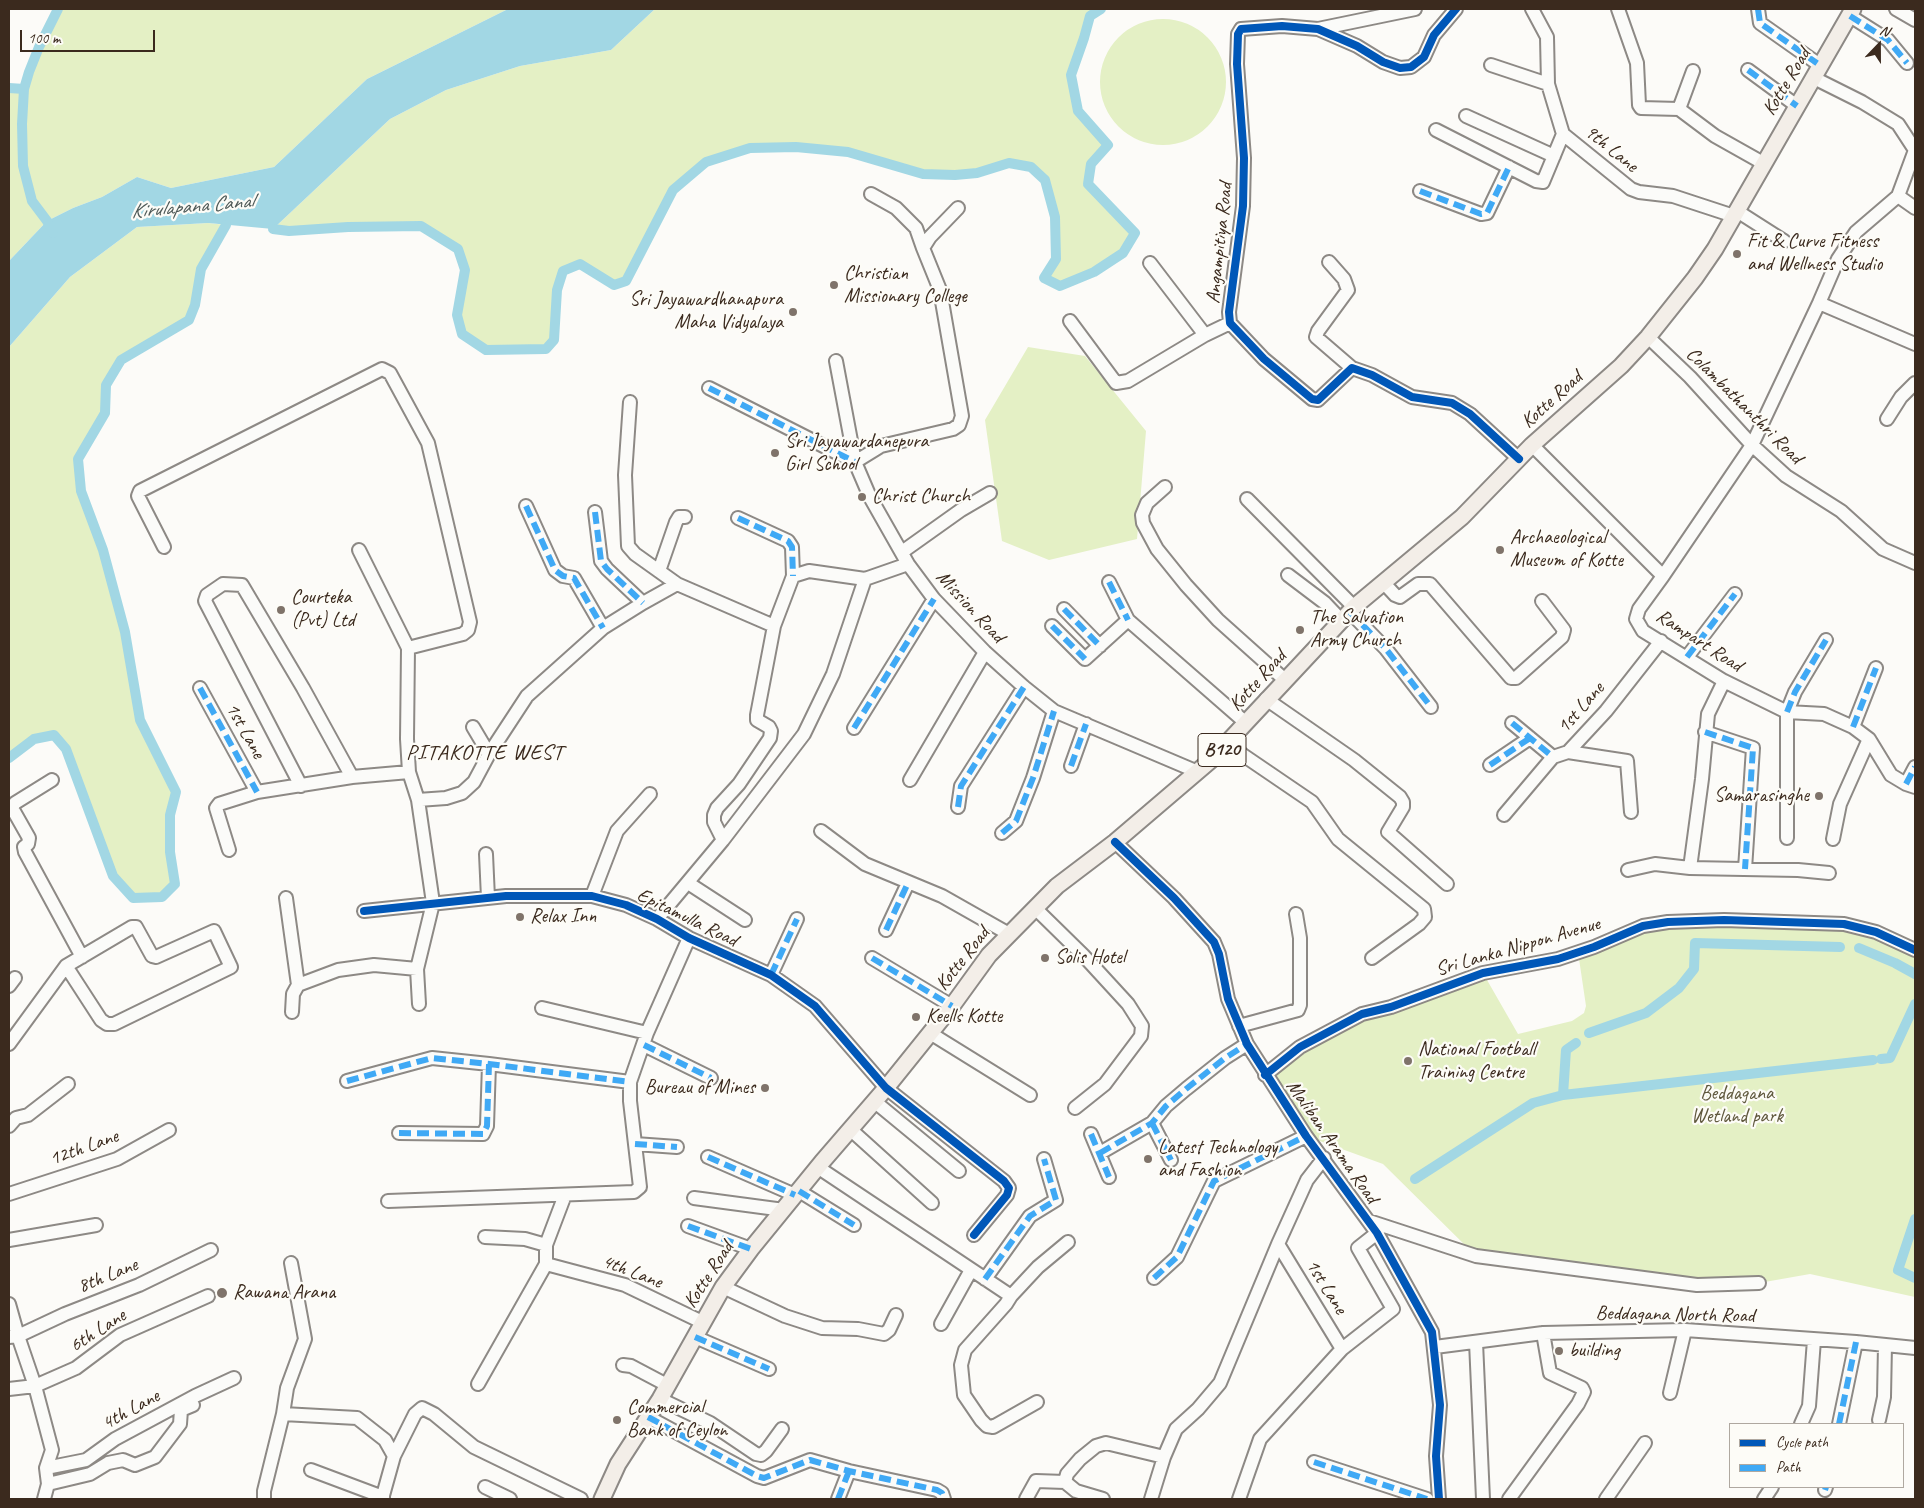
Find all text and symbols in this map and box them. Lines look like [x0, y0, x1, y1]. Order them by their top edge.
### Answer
scale bar [22, 20, 158, 52]
north arrow [1854, 20, 1904, 70]
text: N [1878, 21, 1892, 40]
text: 100 m [28, 29, 60, 48]
street label: Kotte Road [1758, 44, 1816, 120]
street label: 9th Lane [1579, 120, 1643, 178]
street label: Angampitiya Road [1202, 181, 1238, 305]
water label: Kirulapana Canal [130, 189, 254, 225]
place label: Fit & Curve Fitness and Wellness Studio [1747, 230, 1882, 277]
marker: Fit & Curve Fitness and Wellness Studio [1731, 248, 1743, 260]
place label: Christian Missionary College [844, 262, 967, 309]
marker: Christian Missionary College [828, 279, 840, 291]
place label: Sri Jayawardhanapura Maha Vidyalaya [629, 288, 783, 335]
marker: Sri Jayawardhanapura Maha Vidyalaya [787, 306, 799, 318]
street label: Colambathanthri Road [1681, 343, 1807, 469]
street label: Kotte Road [1516, 366, 1588, 434]
place label: Sri Jayawardanepura Girl School [785, 430, 928, 477]
marker: Sri Jayawardanepura Girl School [769, 447, 781, 459]
place label: Christ Church [872, 485, 970, 509]
marker: Christ Church [856, 491, 868, 503]
place label: Archaeological Museum of Kotte [1510, 526, 1623, 573]
marker: Archaeological Museum of Kotte [1494, 544, 1506, 556]
street label: Mission Road [930, 566, 1010, 648]
place label: Courteka (Pvt) Ltd [291, 586, 355, 633]
marker: Courteka (Pvt) Ltd [275, 604, 287, 616]
street label: Rampart Road [1651, 604, 1747, 678]
place label: The Salvation Army Church [1310, 606, 1403, 653]
marker: The Salvation Army Church [1294, 624, 1306, 636]
street label: Kotte Road [1224, 645, 1292, 717]
street label: 1st Lane [1552, 677, 1610, 739]
street label: 1st Lane [220, 699, 270, 763]
road number: B120 [1198, 734, 1246, 766]
district label: PITAKOTTE WEST [404, 740, 566, 766]
place label: Samarasinghe [1714, 784, 1809, 808]
marker: Samarasinghe [1813, 790, 1825, 802]
street label: Epitamulla Road [633, 883, 741, 953]
place label: Relax Inn [530, 905, 596, 929]
marker: Relax Inn [514, 911, 526, 923]
street label: Sri Lanka Nippon Avenue [1433, 912, 1603, 982]
street label: Kotte Road [931, 922, 995, 996]
place label: Solis Hotel [1055, 946, 1125, 970]
marker: Solis Hotel [1039, 952, 1051, 964]
place label: Keells Kotte [926, 1005, 1002, 1029]
marker: Keells Kotte [910, 1011, 922, 1023]
place label: National Football Training Centre [1418, 1038, 1535, 1085]
marker: National Football Training Centre [1402, 1055, 1414, 1067]
place label: Bureau of Mines [645, 1076, 755, 1100]
street label: Maliban Arama Road [1281, 1076, 1383, 1208]
marker: Bureau of Mines [759, 1082, 771, 1094]
park label: Beddagana Wetland park [1691, 1082, 1783, 1129]
street label: 12th Lane [46, 1125, 122, 1171]
place label: Latest Technology and Fashion [1158, 1136, 1277, 1183]
marker: Latest Technology and Fashion [1142, 1153, 1154, 1165]
street label: Kotte Road [679, 1237, 739, 1313]
street label: 4th Lane [599, 1250, 665, 1294]
street label: 8th Lane [75, 1253, 141, 1299]
street label: 1st Lane [1300, 1255, 1352, 1319]
place label: Rawana Arana [233, 1281, 335, 1305]
marker: Rawana Arana [215, 1286, 229, 1300]
street label: Beddagana North Road [1595, 1302, 1755, 1328]
street label: 6th Lane [65, 1304, 131, 1358]
place label: building [1569, 1339, 1620, 1363]
marker: building [1553, 1345, 1565, 1357]
street label: 4th Lane [98, 1384, 164, 1436]
place label: Commercial Bank of Ceylon [627, 1396, 727, 1443]
marker: Commercial Bank of Ceylon [611, 1414, 623, 1426]
legend [1729, 1423, 1904, 1488]
text: Cycle path [1776, 1433, 1828, 1452]
text: Path [1776, 1458, 1801, 1477]

